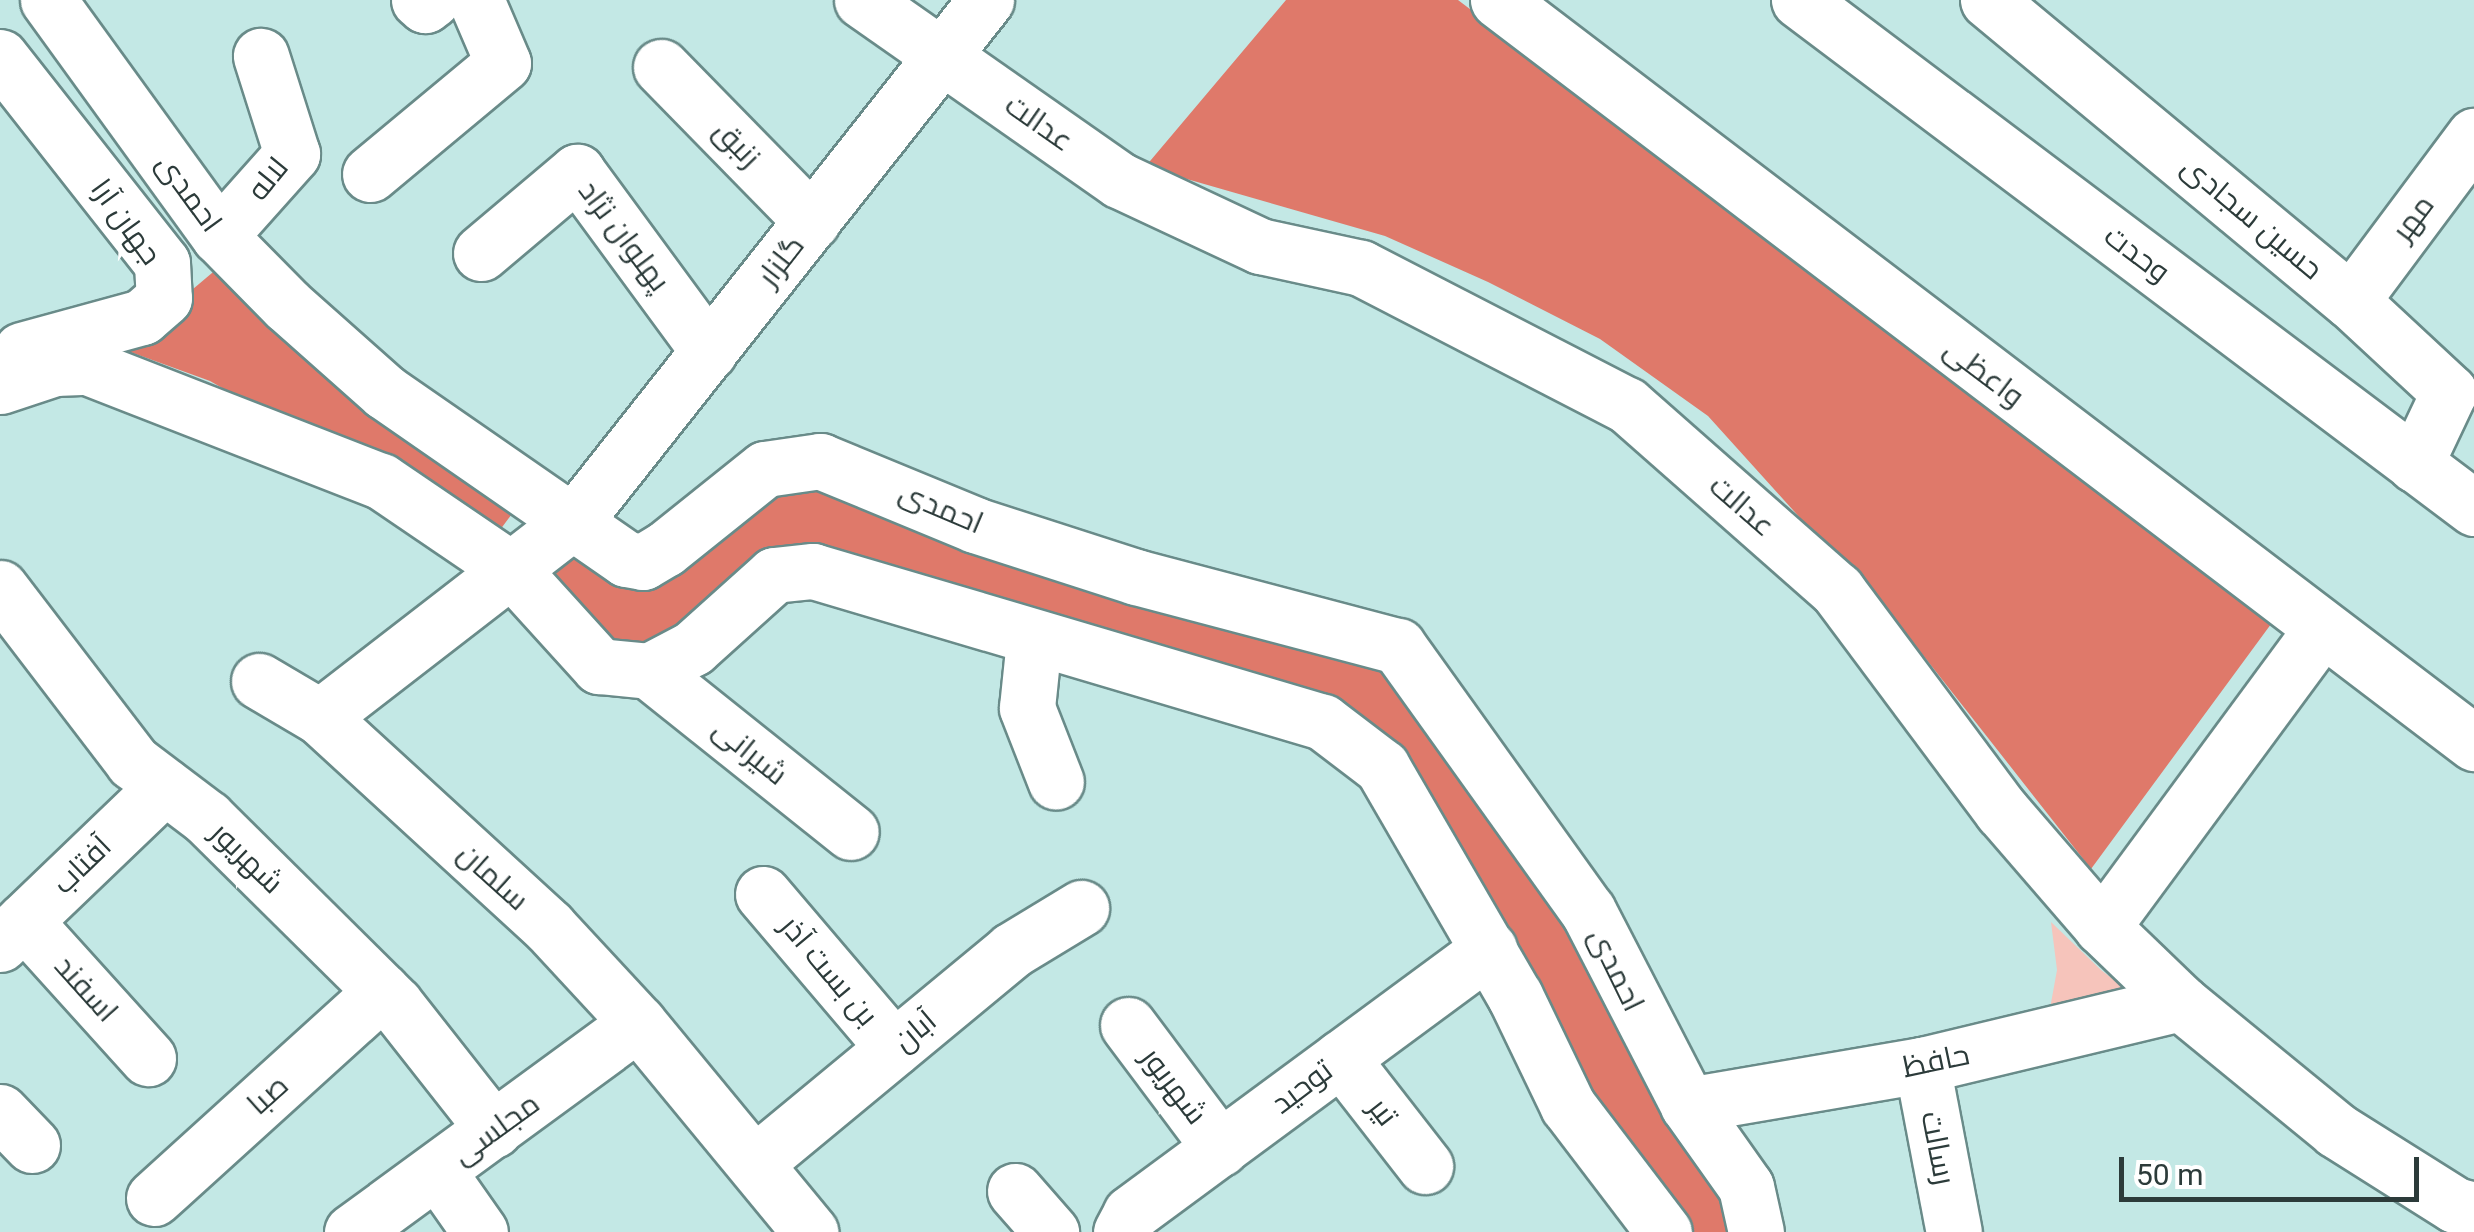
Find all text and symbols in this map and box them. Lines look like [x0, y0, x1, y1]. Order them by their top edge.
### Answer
street label: عدالت [998, 87, 1080, 159]
street label: زنبق [706, 113, 768, 175]
street label: احمدی [149, 147, 229, 239]
street label: حسین سجادی [2174, 149, 2330, 287]
street label: لاله [240, 150, 296, 208]
street label: جهان آرا [83, 172, 169, 272]
street label: پهلوان نژاد [571, 173, 677, 299]
street label: مهر [2384, 188, 2442, 248]
street label: وحدت [2097, 218, 2177, 290]
street label: گلزار [750, 228, 812, 294]
street label: واعظی [1937, 331, 2031, 415]
street label: عدالت [1702, 468, 1782, 544]
street label: احمدی [894, 474, 988, 542]
street label: شیرانی [706, 711, 794, 793]
street label: شهریور [203, 815, 291, 901]
street label: آفتاب [45, 829, 119, 901]
street label: سلمان [450, 836, 536, 918]
street label: بن بست آذر [773, 909, 885, 1033]
street label: احمدی [1581, 923, 1651, 1017]
street label: اسفند [47, 948, 125, 1030]
street label: آبان [886, 1003, 944, 1059]
street label: حافظ [1899, 1036, 1973, 1086]
street label: شهریور [1133, 1040, 1215, 1132]
street label: توحید [1264, 1053, 1340, 1121]
street label: صبا [240, 1067, 296, 1123]
street label: مجلسی [445, 1085, 547, 1173]
street label: تیر [1361, 1091, 1405, 1133]
street label: رسالت [1913, 1108, 1963, 1188]
scale bar [2124, 1137, 2424, 1199]
text: 50 m [2136, 1157, 2203, 1192]

